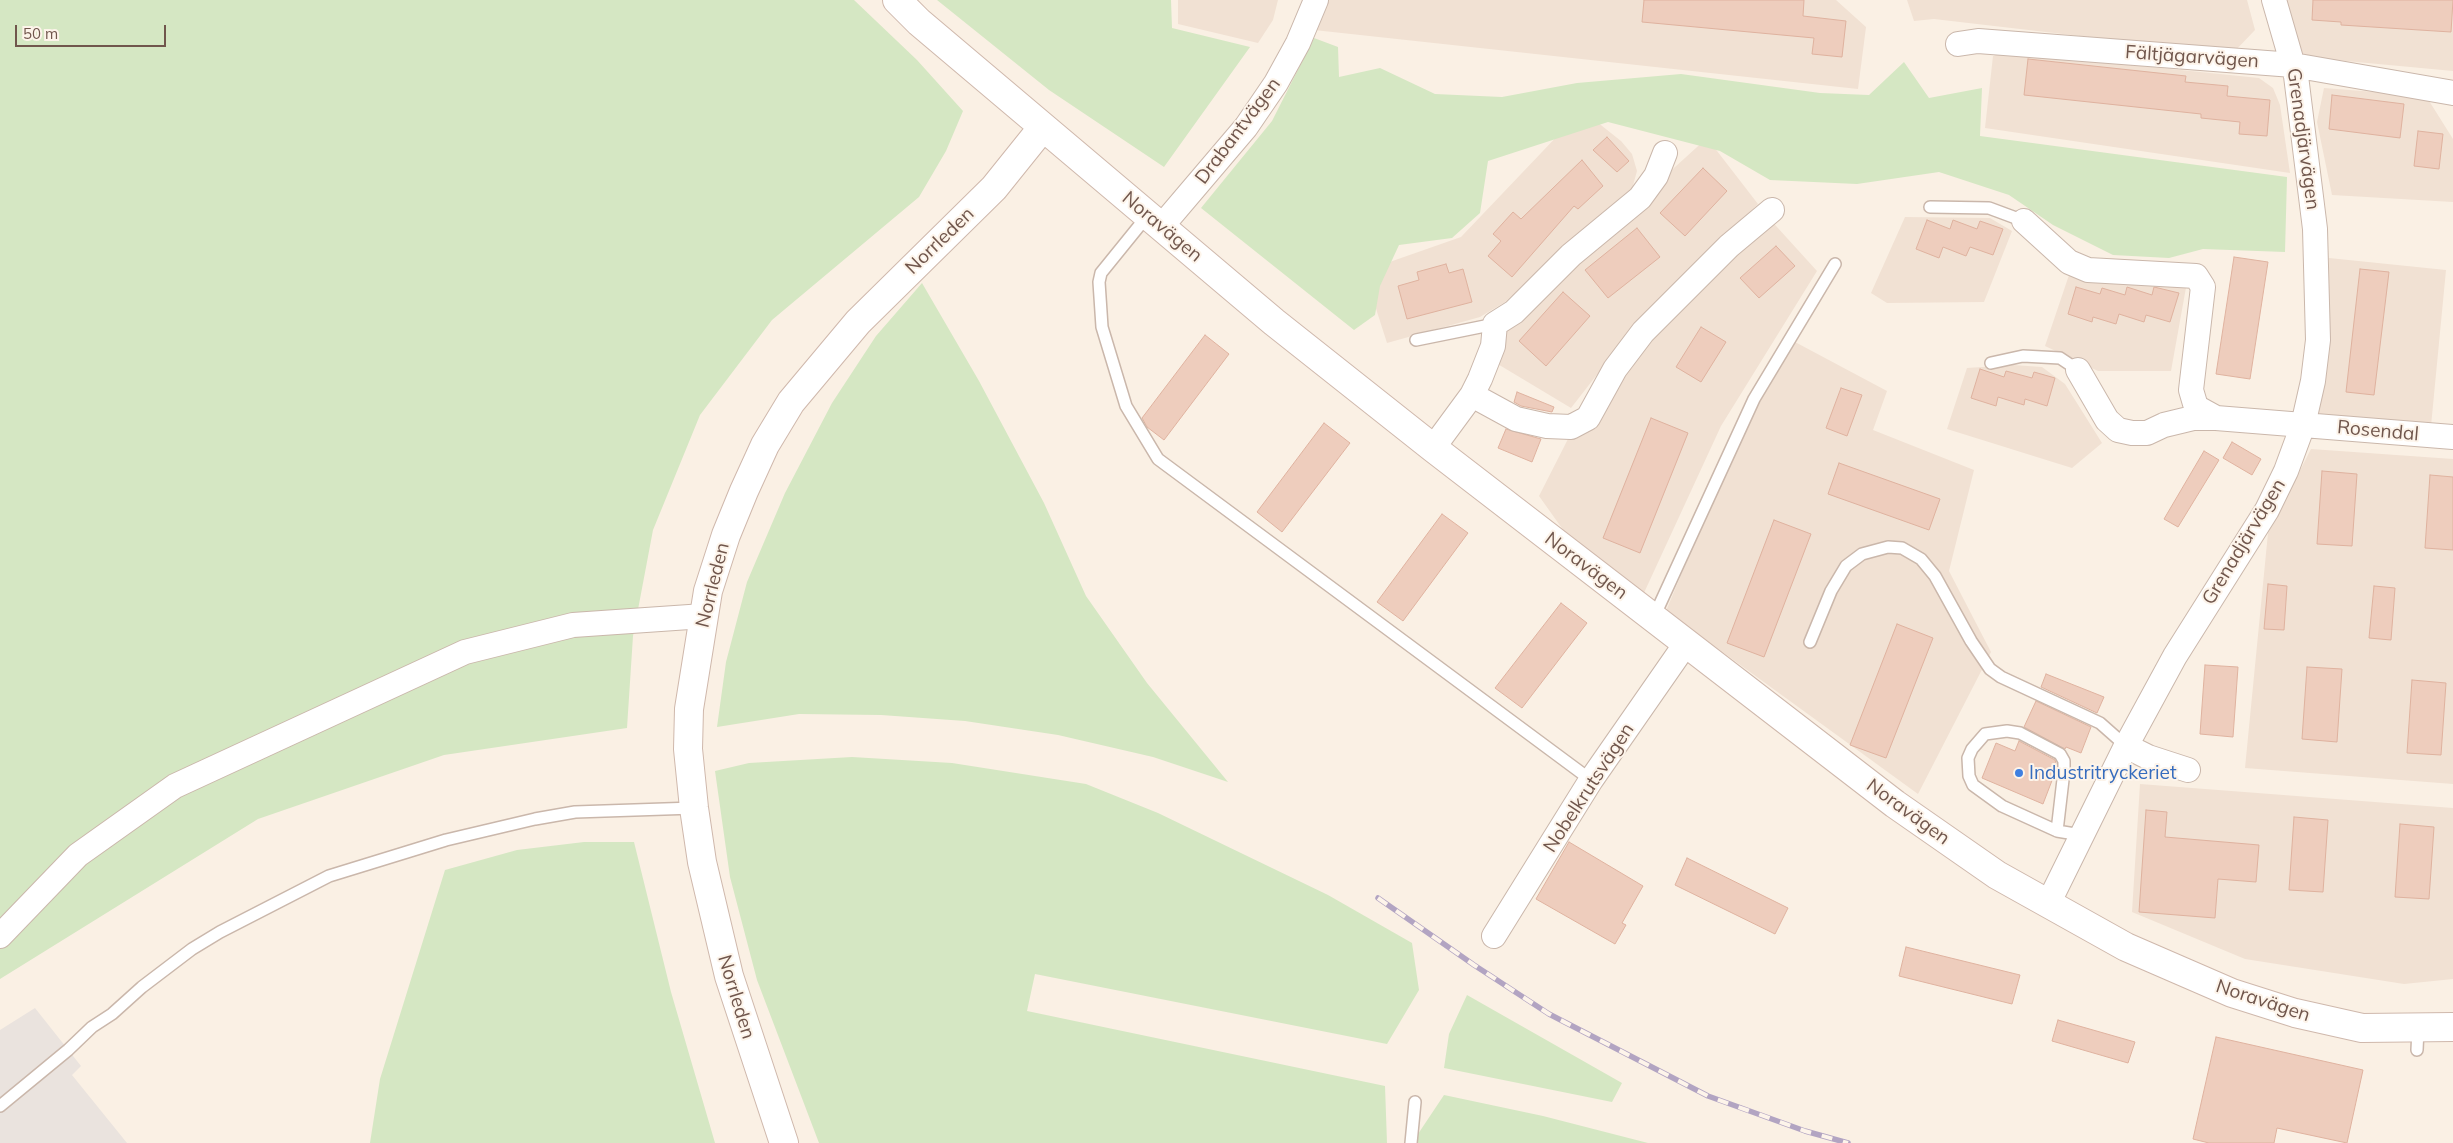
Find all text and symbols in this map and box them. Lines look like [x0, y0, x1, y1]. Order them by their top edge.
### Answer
scale bar [18, 15, 169, 47]
text: 50 m [23, 24, 58, 43]
street label: Fältjägarvägen [2124, 41, 2260, 73]
street label: Grenadjärvägen [2282, 67, 2324, 211]
street label: Drabantvägen [1191, 73, 1285, 189]
street label: Noravägen [1117, 187, 1207, 267]
street label: Norrleden [901, 203, 979, 279]
street label: Rosendal [2336, 416, 2420, 446]
street label: Grenadjärvägen [2197, 475, 2291, 609]
street label: Noravägen [1540, 528, 1632, 604]
street label: Norrleden [691, 540, 735, 630]
street label: Nobelkrutsvägen [1539, 719, 1639, 857]
place label: Industritryckeriet [2029, 762, 2177, 784]
marker: Industritryckeriet [2013, 767, 2025, 779]
street label: Noravägen [1862, 774, 1954, 850]
street label: Norrleden [712, 952, 760, 1042]
street label: Noravägen [2213, 975, 2313, 1027]

